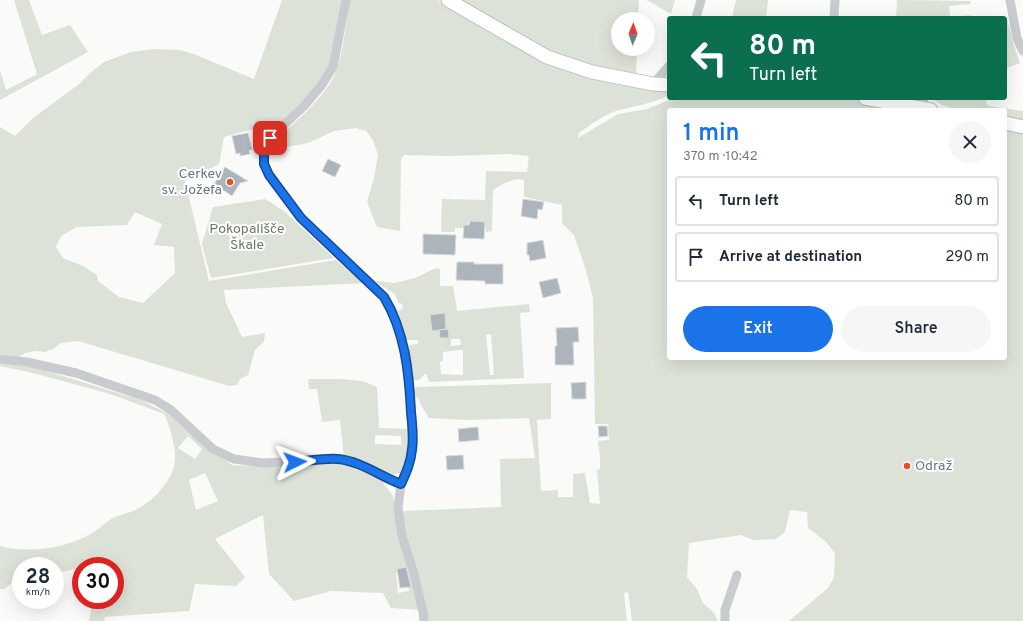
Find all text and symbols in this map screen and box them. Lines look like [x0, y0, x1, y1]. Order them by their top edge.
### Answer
north arrow [611, 12, 655, 56]
map controls [611, 12, 655, 56]
text: 80 m [749, 29, 816, 65]
icon: left [683, 32, 735, 84]
text: Turn left [749, 64, 817, 87]
text: 1 min [683, 119, 740, 149]
pin [253, 121, 287, 155]
button: close [949, 121, 991, 163]
icon: arrive [259, 127, 281, 149]
text: 370 m · 10:42 [683, 149, 758, 165]
place label: Cerkev sv. Jožefa [161, 166, 222, 199]
marker: Cerkev sv. Jožefa [225, 177, 235, 187]
icon: left [685, 190, 707, 212]
text: Turn left [719, 192, 779, 211]
text: 80 m [954, 192, 989, 211]
park label: Pokopališče Škale [209, 221, 285, 254]
icon: arrive [685, 246, 707, 268]
text: Arrive at destination [719, 248, 862, 267]
text: 290 m [945, 248, 989, 267]
button: Exit [683, 306, 833, 352]
button: Share [841, 306, 991, 352]
position arrow [274, 441, 316, 483]
place label: Odraž [915, 458, 953, 475]
marker: Odraž [902, 461, 912, 471]
speed limit sign: 30 [72, 557, 124, 609]
text: 28 [26, 565, 50, 591]
text: km/h [26, 586, 50, 599]

